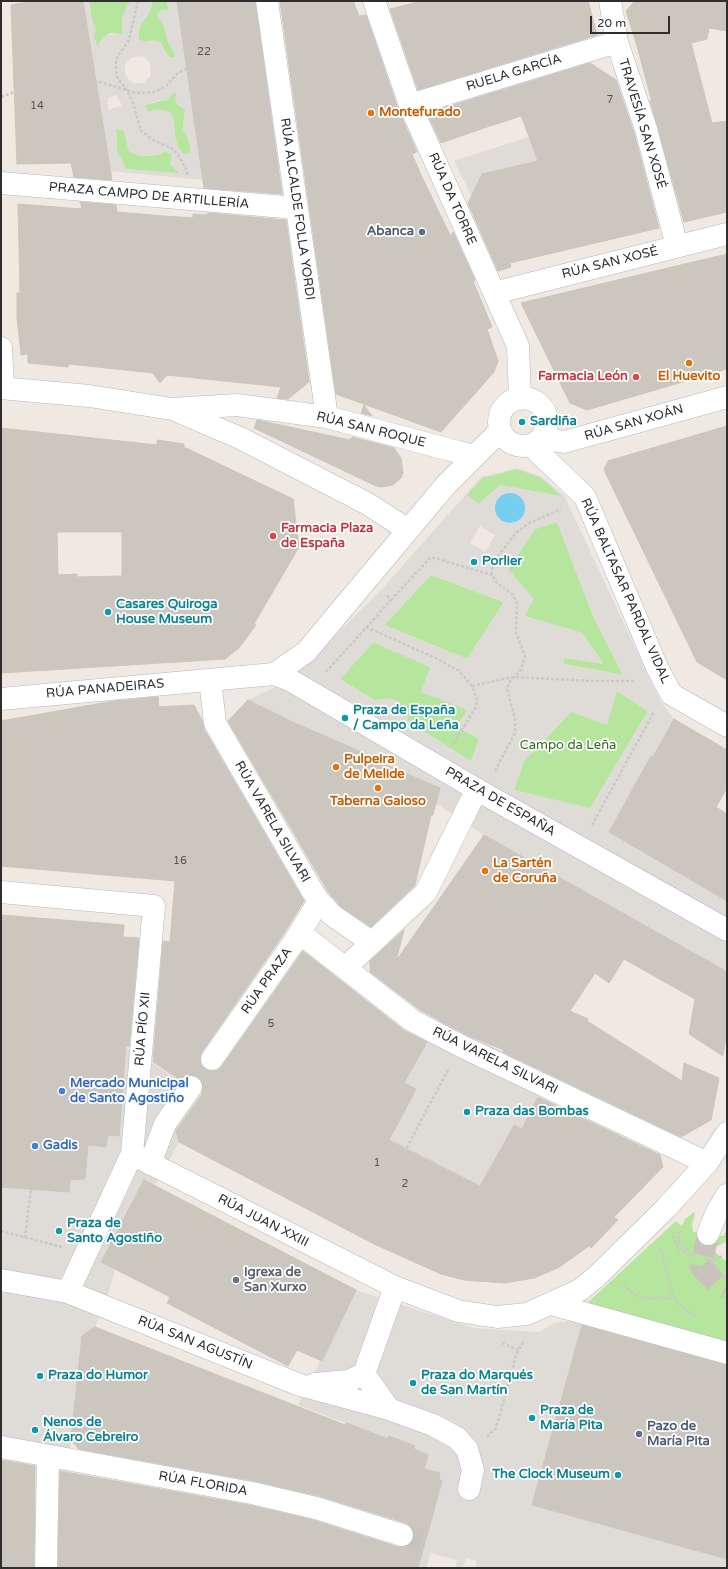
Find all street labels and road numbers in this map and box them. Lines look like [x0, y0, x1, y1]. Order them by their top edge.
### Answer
street label: RUELA GARCÍA [464, 51, 564, 95]
street label: TRAVESÍA SAN XOSÉ [615, 57, 669, 191]
street label: RÚA ALCALDE FOLLA YORDI [276, 117, 318, 301]
street label: RÚA DA TORRE [425, 150, 479, 248]
street label: PRAZA CAMPO DE ARTILLERÍA [48, 179, 250, 213]
street label: RÚA SAN XOSÉ [560, 243, 660, 283]
street label: RÚA SAN XOÁN [583, 401, 685, 445]
street label: RÚA SAN ROQUE [315, 409, 427, 451]
street label: RÚA BALTASAR PARDAL VIDAL [577, 496, 673, 686]
street label: RÚA PANADEIRAS [45, 676, 165, 702]
street label: RÚA VARELA SILVARI [231, 759, 313, 885]
street label: PRAZA DE ESPAÑA [442, 764, 558, 840]
street label: RÚA PRAZA [238, 945, 296, 1017]
street label: RÚA PÍO XII [132, 991, 154, 1067]
street label: RÚA VARELA SILVARI [430, 1024, 560, 1098]
street label: RÚA JUAN XXIII [215, 1191, 311, 1251]
street label: RÚA SAN AGUSTÍN [135, 1313, 255, 1373]
street label: RÚA FLORIDA [157, 1468, 249, 1500]

